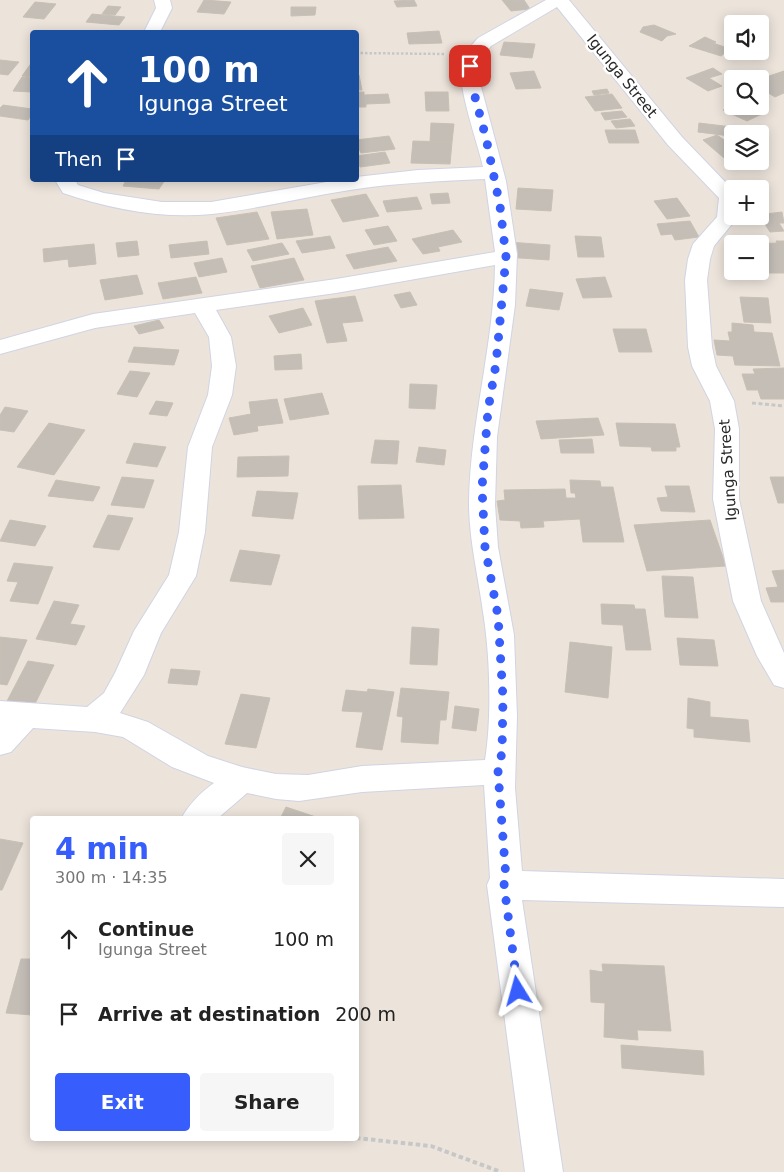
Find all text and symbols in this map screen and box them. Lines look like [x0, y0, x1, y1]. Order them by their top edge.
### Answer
map controls [724, 15, 769, 280]
button: sound [724, 15, 769, 60]
street label: Igunga Street [583, 31, 661, 121]
pin [449, 45, 491, 87]
icon: ahead [55, 50, 120, 115]
text: 100 m [138, 50, 260, 90]
icon: arrive [456, 52, 484, 80]
button: search [724, 70, 769, 115]
text: Igunga Street [138, 91, 288, 116]
button: layers [724, 125, 769, 170]
icon: arrive [112, 145, 140, 173]
text: Then [55, 148, 102, 170]
button: + [724, 180, 769, 225]
button: − [724, 235, 769, 280]
street label: Igunga Street [715, 418, 741, 522]
text: 4 min [55, 831, 149, 866]
button: close [282, 833, 334, 885]
text: 300 m · 14:35 [55, 868, 168, 887]
text: Continue [98, 918, 194, 940]
icon: ahead [55, 925, 83, 953]
text: 100 m [273, 928, 334, 950]
text: Igunga Street [98, 940, 207, 959]
position arrow [491, 964, 543, 1016]
icon: arrive [55, 1000, 83, 1028]
text: Arrive at destination [98, 1003, 320, 1025]
text: 200 m [335, 1003, 396, 1025]
button: Exit [55, 1073, 190, 1131]
button: Share [200, 1073, 334, 1131]

